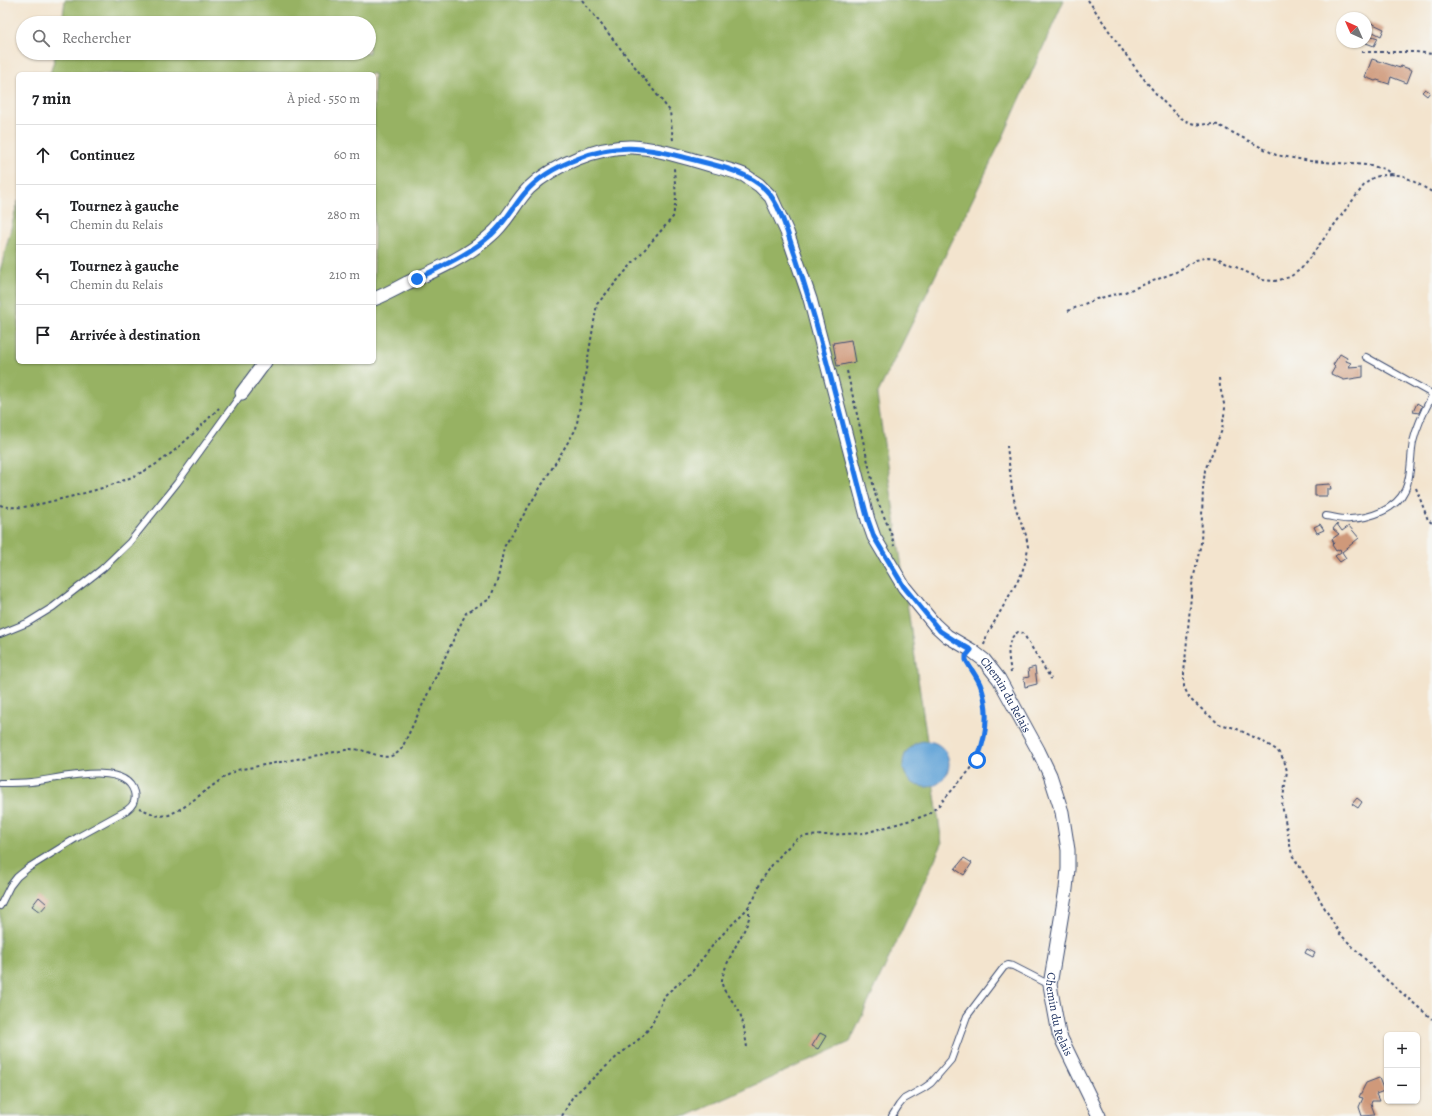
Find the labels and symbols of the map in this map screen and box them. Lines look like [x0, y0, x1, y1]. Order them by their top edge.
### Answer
north arrow [1336, 12, 1372, 48]
route end [408, 270, 426, 288]
street label: Chemin du Relais [976, 653, 1035, 736]
route start [968, 751, 986, 769]
street label: Chemin du Relais [1042, 971, 1077, 1059]

